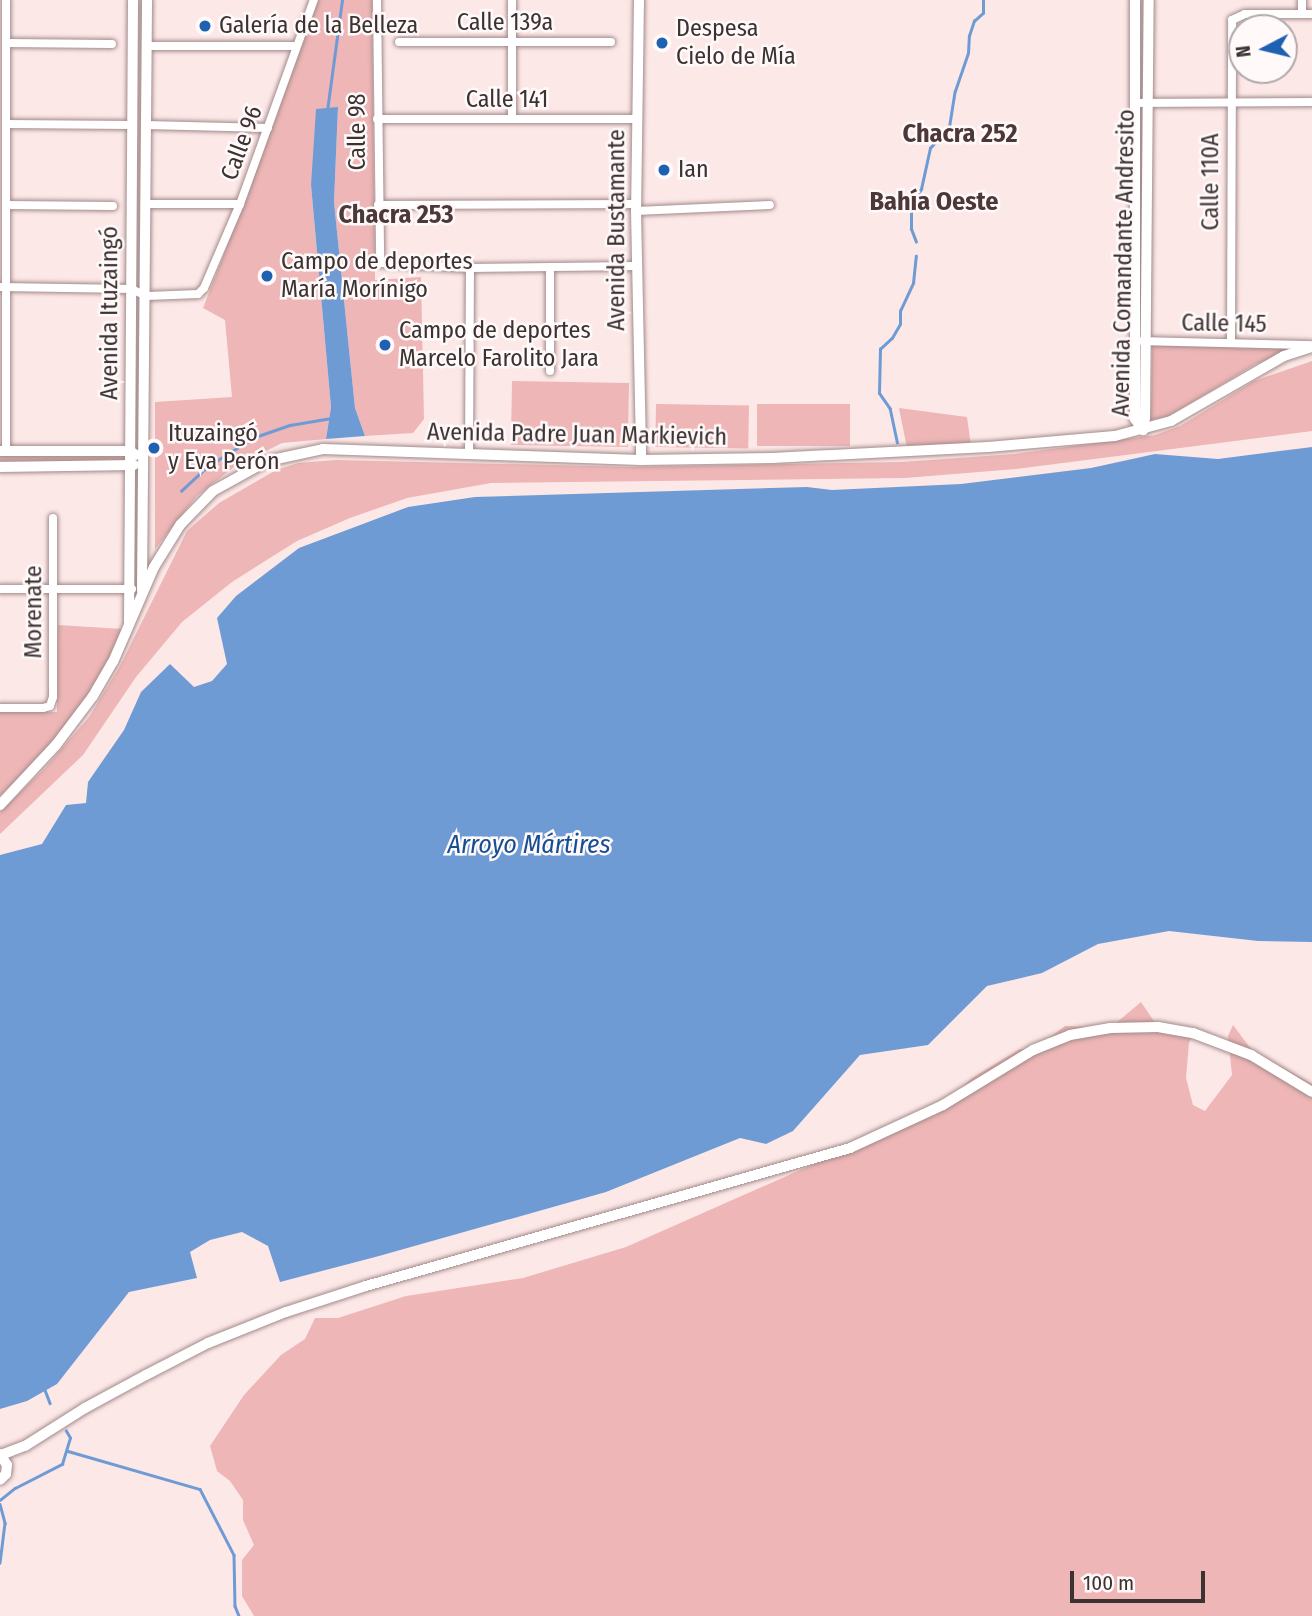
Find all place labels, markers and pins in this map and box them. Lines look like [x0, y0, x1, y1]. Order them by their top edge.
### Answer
place label: Galería de la Belleza [219, 12, 418, 40]
place label: Despesa Cielo de Mía [676, 15, 796, 71]
marker: Galería de la Belleza [197, 18, 213, 34]
marker: Despesa Cielo de Mía [654, 35, 670, 51]
place label: Ian [678, 156, 709, 184]
marker: Ian [656, 162, 672, 178]
place label: Campo de deportes María Morínigo [281, 248, 473, 304]
marker: Campo de deportes María Morínigo [259, 268, 275, 284]
place label: Campo de deportes Marcelo Farolito Jara [399, 317, 599, 373]
marker: Campo de deportes Marcelo Farolito Jara [377, 337, 393, 353]
place label: Ituzaingó y Eva Perón [168, 420, 280, 476]
marker: Ituzaingó y Eva Perón [146, 440, 162, 456]

